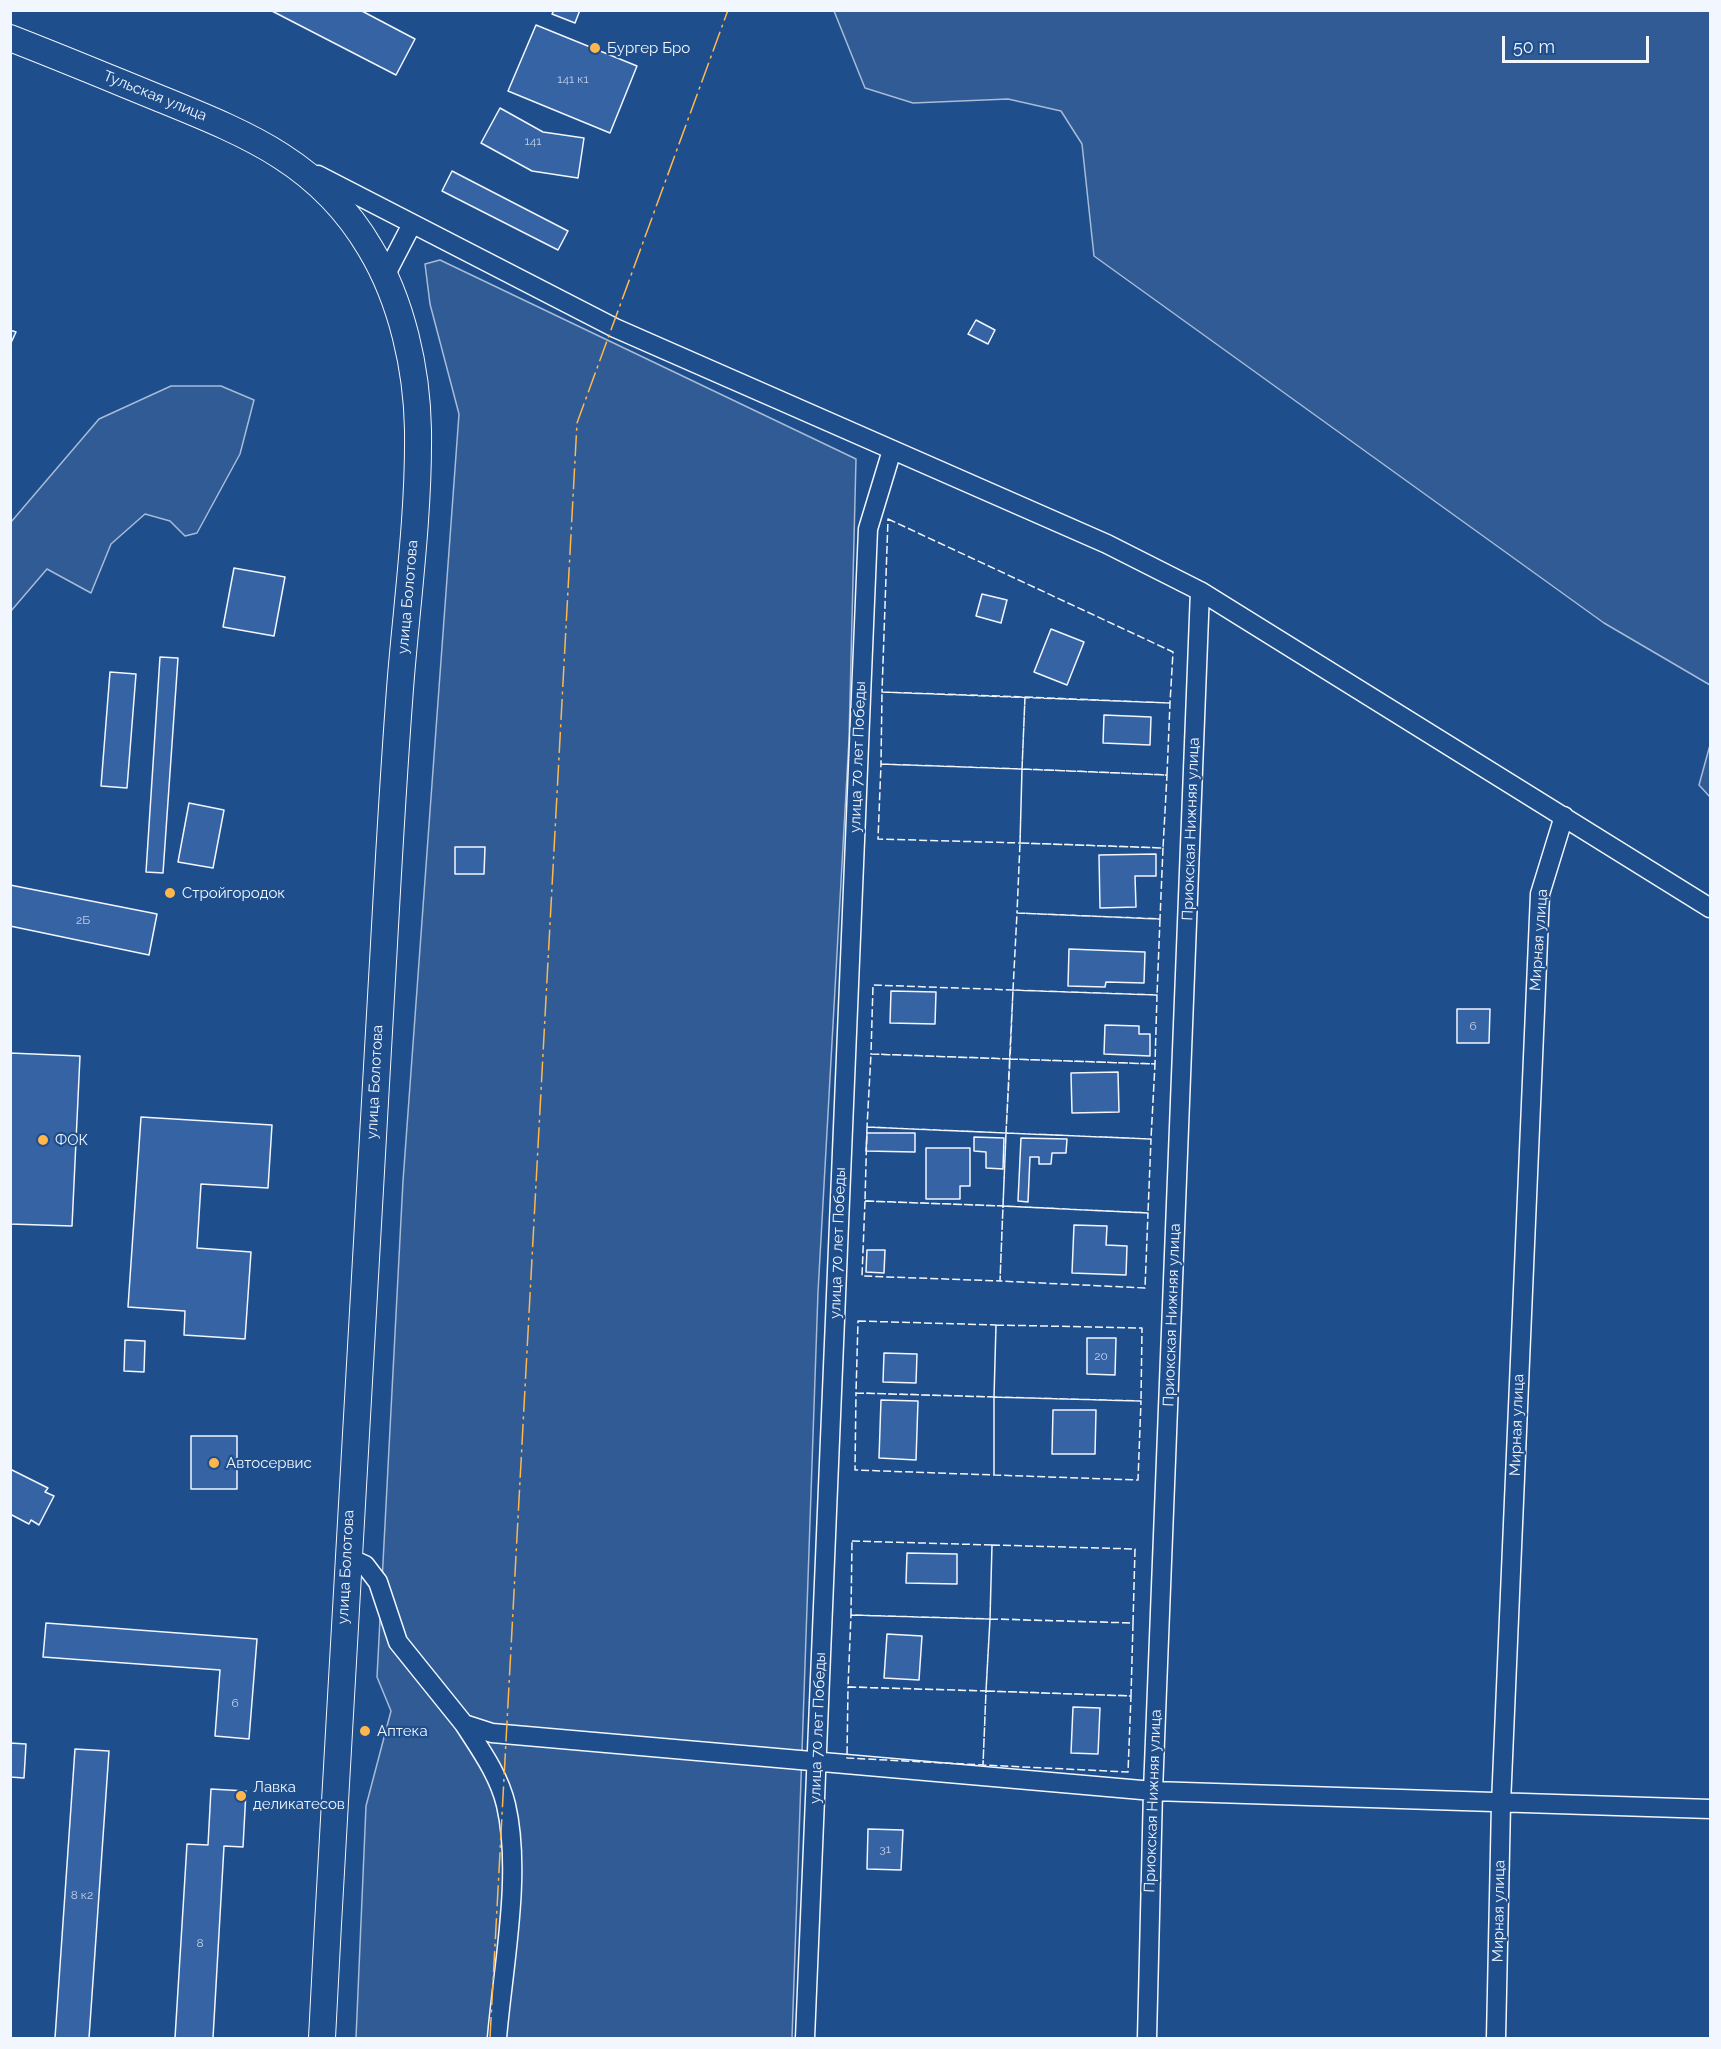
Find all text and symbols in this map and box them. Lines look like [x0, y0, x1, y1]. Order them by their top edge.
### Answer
scale bar [1505, 24, 1652, 62]
text: 50 m [1513, 36, 1555, 57]
place label: Бургер Бро [607, 39, 690, 57]
marker: Бургер Бро [588, 41, 602, 55]
street label: Тульская улица [101, 67, 209, 125]
house number: 141 к1 [557, 72, 589, 86]
house number: 141 [525, 134, 541, 148]
street label: улица Болотова [394, 539, 422, 655]
street label: улица 70 лет Победы [846, 681, 870, 833]
street label: Приокская Нижняя улица [1179, 737, 1203, 921]
place label: Стройгородок [182, 884, 285, 902]
marker: Стройгородок [163, 886, 177, 900]
street label: Мирная улица [1526, 888, 1552, 992]
house number: 2Б [76, 913, 90, 927]
house number: 6 [1469, 1019, 1477, 1033]
street label: улица Болотова [363, 1024, 387, 1140]
place label: ФОК [55, 1131, 88, 1149]
marker: ФОК [36, 1133, 50, 1147]
street label: улица 70 лет Победы [826, 1167, 850, 1319]
street label: Приокская Нижняя улица [1160, 1223, 1184, 1407]
house number: 20 [1094, 1349, 1108, 1363]
street label: Мирная улица [1506, 1374, 1528, 1476]
place label: Автосервис [226, 1454, 312, 1472]
marker: Автосервис [207, 1456, 221, 1470]
street label: улица Болотова [334, 1509, 358, 1625]
street label: улица 70 лет Победы [806, 1652, 830, 1804]
house number: 6 [231, 1696, 239, 1710]
street label: Приокская Нижняя улица [1141, 1709, 1165, 1893]
place label: Аптека [377, 1722, 428, 1740]
marker: Аптека [358, 1724, 372, 1738]
place label: Лавка деликатесов [253, 1778, 345, 1813]
marker: Лавка деликатесов [234, 1789, 248, 1803]
house number: 31 [879, 1842, 891, 1856]
street label: Мирная улица [1489, 1860, 1509, 1962]
house number: 8 к2 [71, 1888, 93, 1902]
house number: 8 [196, 1936, 204, 1950]

